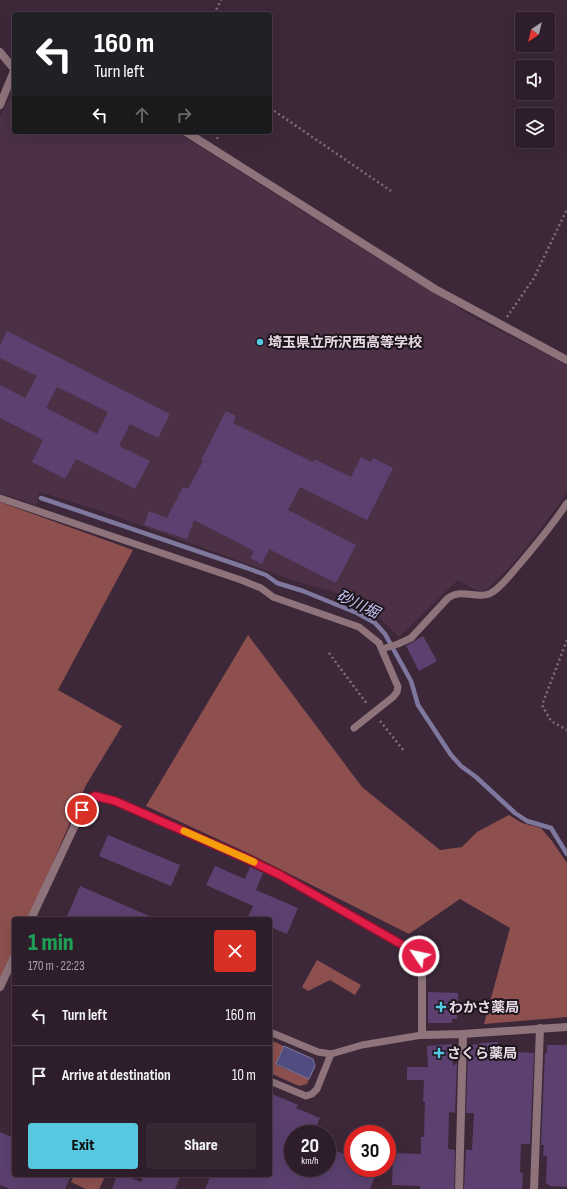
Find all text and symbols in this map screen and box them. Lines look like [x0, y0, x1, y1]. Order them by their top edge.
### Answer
north arrow [515, 12, 555, 52]
map controls [515, 12, 555, 148]
text: 160 m [94, 27, 154, 60]
icon: left [28, 28, 80, 80]
button: sound [515, 60, 555, 100]
text: Turn left [94, 61, 145, 82]
icon: left [89, 104, 111, 126]
icon: ahead [131, 104, 153, 126]
icon: right [173, 104, 195, 126]
button: layers [515, 108, 555, 148]
place label: 埼玉県立所沢西高等学校 [268, 334, 422, 351]
marker: 埼玉県立所沢西高等学校 [255, 337, 265, 347]
water label: 砂川堀 [333, 586, 384, 624]
pin [65, 793, 99, 827]
icon: arrive [71, 799, 93, 821]
text: 1 min [28, 928, 74, 957]
button: close [214, 930, 256, 972]
position arrow [398, 935, 440, 977]
text: 170 m · 22:23 [28, 958, 85, 974]
place label: わかさ薬局 [449, 999, 519, 1016]
marker: わかさ薬局 [436, 1002, 446, 1012]
icon: left [28, 1005, 50, 1027]
text: Turn left [62, 1006, 107, 1025]
text: 160 m [225, 1006, 256, 1025]
place label: さくら薬局 [447, 1045, 517, 1062]
marker: さくら薬局 [434, 1048, 444, 1058]
icon: arrive [28, 1065, 50, 1087]
text: Arrive at destination [62, 1066, 171, 1085]
text: 10 m [232, 1066, 256, 1085]
button: Exit [28, 1123, 138, 1169]
button: Share [146, 1123, 256, 1169]
speed limit sign: 30 [344, 1125, 396, 1177]
text: 20 [301, 1134, 319, 1158]
text: km/h [301, 1155, 319, 1167]

